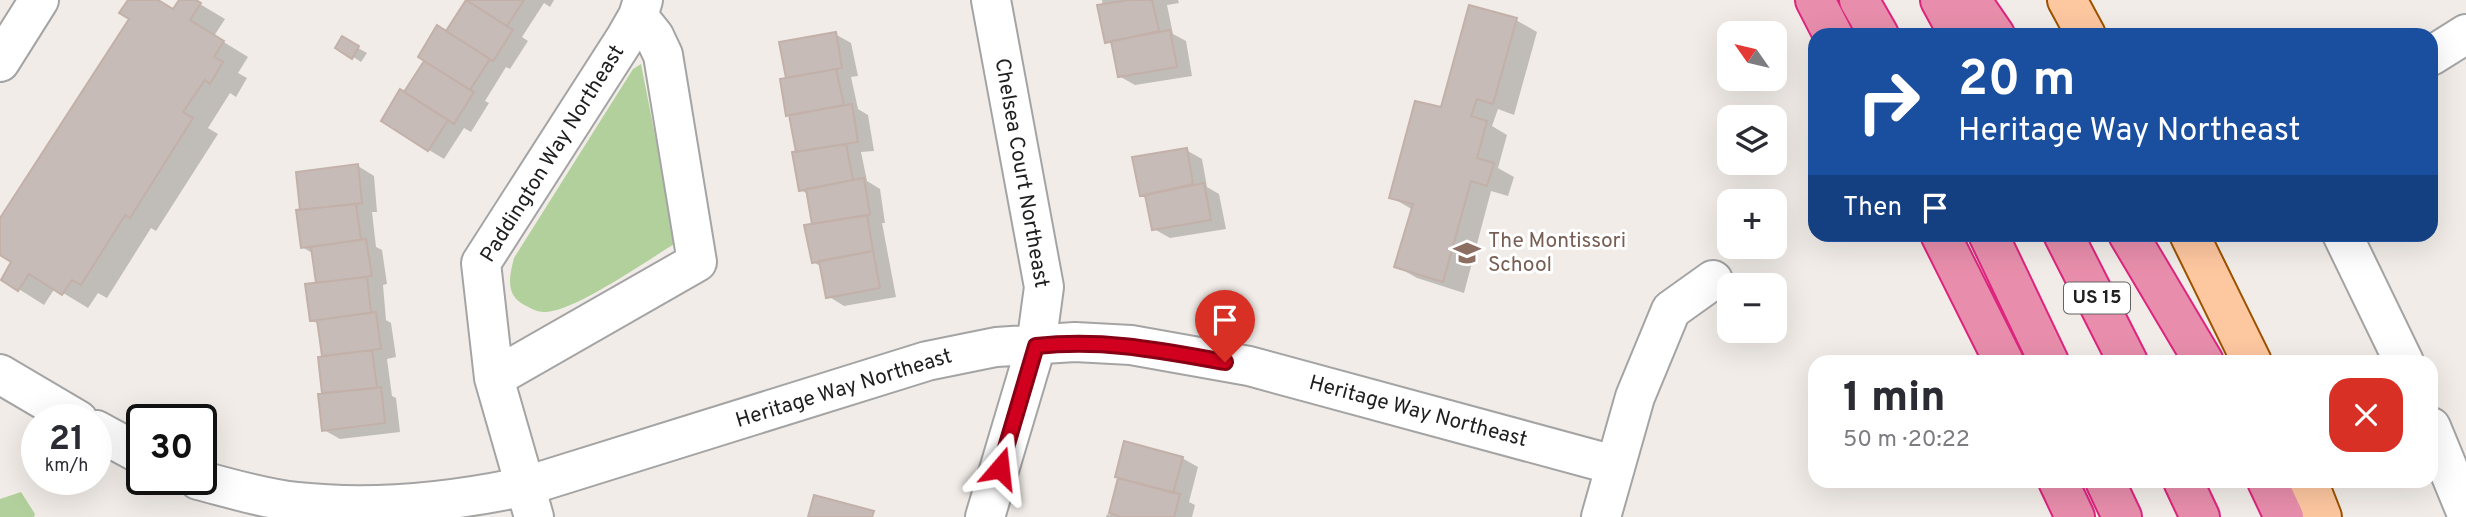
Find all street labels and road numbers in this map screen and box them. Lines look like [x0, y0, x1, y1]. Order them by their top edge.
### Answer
street label: Paddington Way Northeast [475, 40, 631, 268]
street label: Chelsea Court Northeast [988, 56, 1054, 290]
road number: US 15 [2064, 282, 2130, 314]
street label: Heritage Way Northeast [733, 343, 955, 435]
street label: Heritage Way Northeast [1306, 370, 1530, 454]

